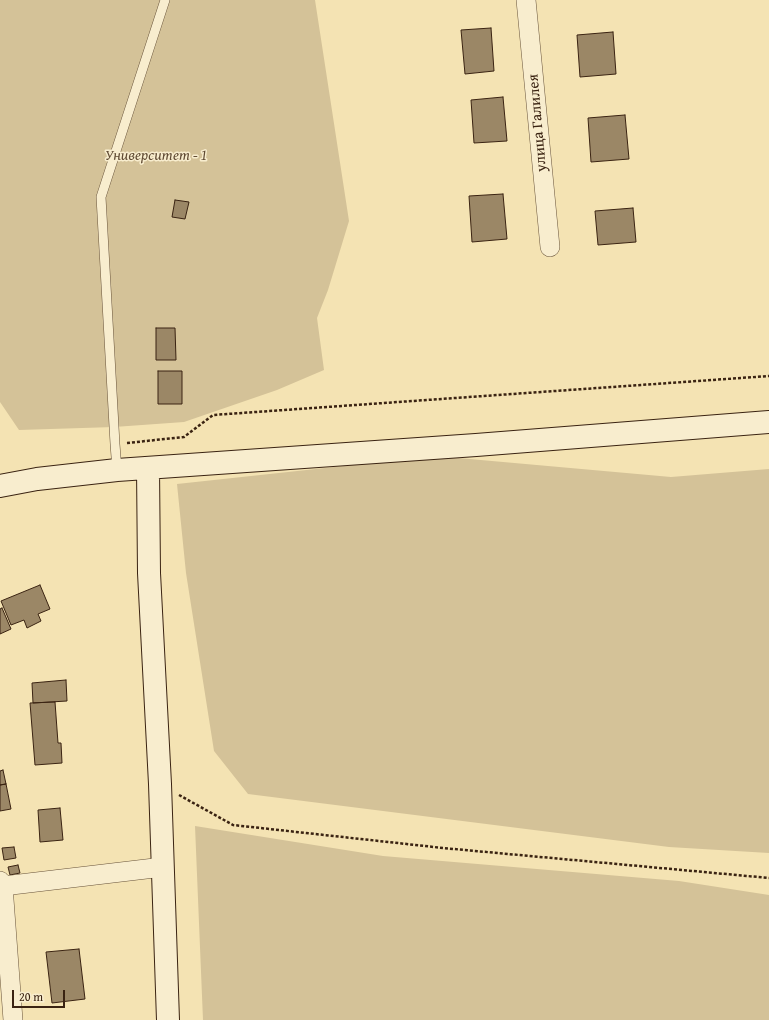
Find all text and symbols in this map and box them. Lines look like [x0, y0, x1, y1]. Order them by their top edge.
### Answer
street label: улица Галилея [525, 73, 551, 173]
park label: Университет - 1 [105, 147, 207, 165]
scale bar [14, 982, 67, 1008]
text: 20 m [19, 988, 43, 1005]

